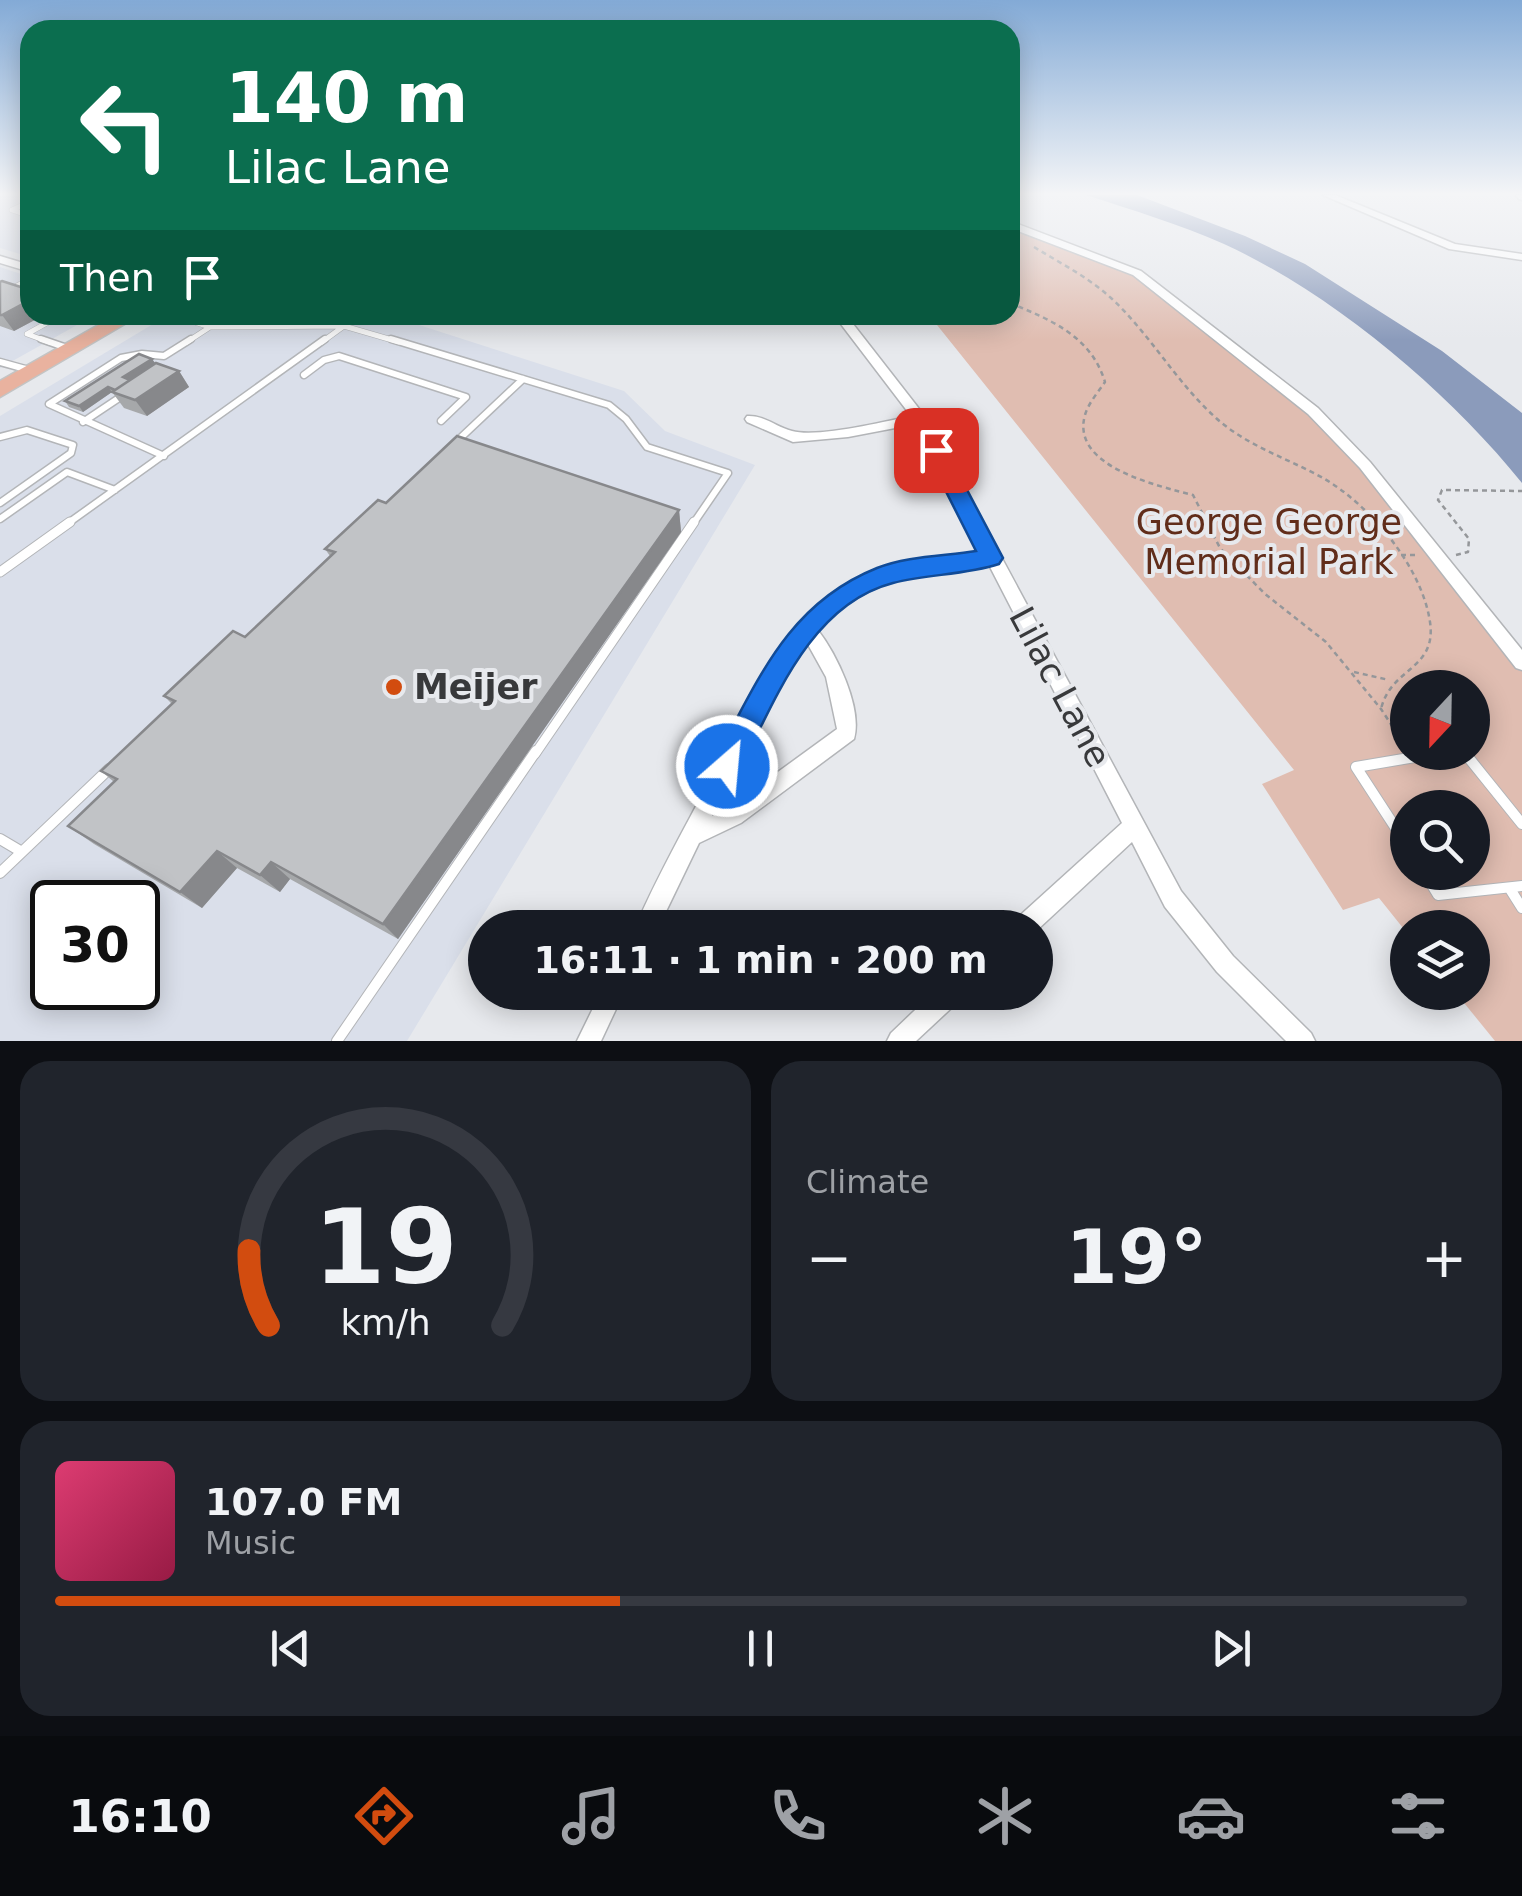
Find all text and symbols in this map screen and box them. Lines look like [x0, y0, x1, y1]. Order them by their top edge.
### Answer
text: 140 m [225, 57, 468, 139]
icon: left [60, 60, 190, 190]
text: Lilac Lane [225, 141, 451, 194]
icon: arrive [175, 250, 230, 305]
text: Then [60, 256, 155, 300]
pin [894, 408, 979, 493]
icon: arrive [909, 423, 964, 478]
park label: George George Memorial Park [1136, 502, 1402, 582]
street label: Lilac Lane [1001, 600, 1119, 774]
place label: Meijer [414, 667, 538, 707]
north arrow [1390, 670, 1490, 770]
map controls [1390, 670, 1490, 1010]
marker: Meijer [383, 676, 405, 698]
position arrow [675, 714, 779, 818]
button: search [1390, 790, 1490, 890]
speed limit sign: 30 [30, 880, 160, 1010]
button: layers [1390, 910, 1490, 1010]
text: 16:11 · 1 min · 200 m [533, 938, 988, 982]
text: Climate [806, 1163, 929, 1201]
text: 19 [313, 1186, 458, 1308]
text: 19° [1066, 1213, 1207, 1301]
text: − [806, 1226, 852, 1290]
text: + [1421, 1226, 1467, 1290]
text: km/h [340, 1302, 431, 1343]
text: 107.0 FM [205, 1480, 402, 1524]
text: Music [205, 1524, 296, 1562]
icon: previous [263, 1621, 318, 1676]
icon: pause [733, 1621, 788, 1676]
icon: next [1204, 1621, 1259, 1676]
icon: directions [349, 1781, 419, 1851]
icon: music [556, 1781, 626, 1851]
icon: phone [763, 1781, 833, 1851]
icon: climate [970, 1781, 1040, 1851]
icon: car [1176, 1781, 1246, 1851]
icon: filters [1383, 1781, 1453, 1851]
text: 16:10 [68, 1790, 212, 1843]

